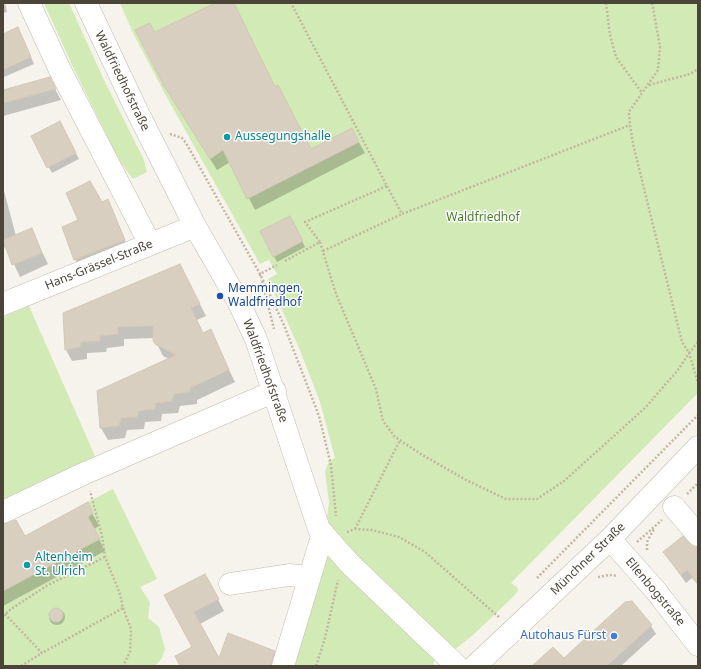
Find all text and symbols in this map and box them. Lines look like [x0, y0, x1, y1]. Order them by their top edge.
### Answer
street label: Waldfriedhofstraße [92, 29, 152, 133]
place label: Aussegungshalle [235, 130, 331, 144]
marker: Aussegungshalle [222, 132, 232, 142]
park label: Waldfriedhof [446, 211, 520, 225]
street label: Hans-Grässel-Straße [43, 237, 155, 293]
place label: Memmingen, Waldfriedhof [228, 282, 303, 310]
marker: Memmingen, Waldfriedhof [215, 291, 225, 301]
street label: Waldfriedhofstraße [240, 317, 290, 425]
street label: Münchner Straße [548, 520, 628, 598]
place label: Altenheim St. Ulrich [35, 551, 93, 579]
street label: Ellenbogstraße [622, 555, 688, 629]
marker: Altenheim St. Ulrich [22, 560, 32, 570]
place label: Autohaus Fürst [520, 629, 606, 643]
marker: Autohaus Fürst [609, 631, 619, 641]

